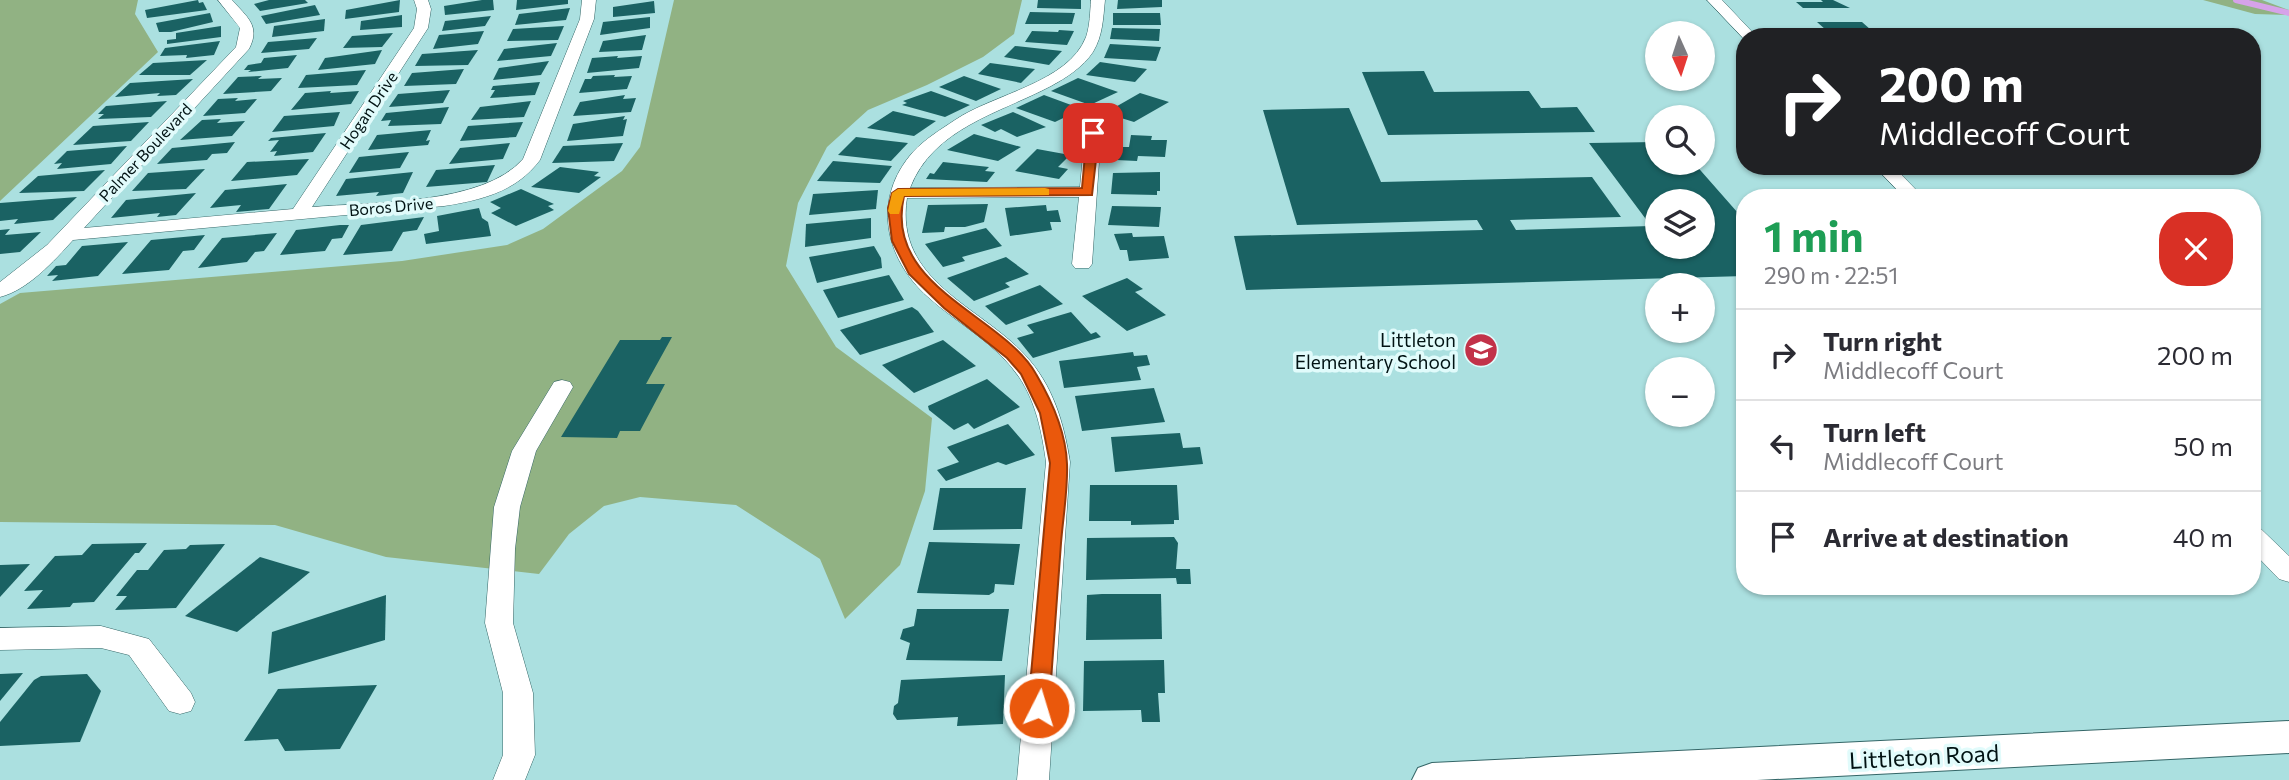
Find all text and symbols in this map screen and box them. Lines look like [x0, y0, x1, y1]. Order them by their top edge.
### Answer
north arrow [1645, 21, 1715, 91]
map controls [1645, 21, 1715, 427]
text: 200 m [1879, 52, 2024, 112]
icon: right [1764, 56, 1855, 147]
street label: Hogan Drive [335, 68, 401, 152]
street label: Palmer Boulevard [95, 99, 195, 205]
pin [1063, 103, 1123, 163]
button: search [1645, 105, 1715, 175]
text: Middlecoff Court [1879, 112, 2130, 152]
icon: arrive [1074, 114, 1112, 152]
button: layers [1645, 189, 1715, 259]
street label: Boros Drive [348, 193, 434, 219]
text: 1 min [1764, 209, 1864, 261]
button: close [2159, 212, 2233, 286]
text: 290 m · 22:51 [1764, 261, 1898, 289]
button: + [1645, 273, 1715, 343]
text: Turn right [1823, 325, 1942, 356]
place label: Littleton Elementary School [1295, 328, 1456, 373]
school or university icon: Littleton Elementary School [1462, 331, 1500, 369]
icon: right [1764, 336, 1802, 374]
text: 200 m [2157, 339, 2233, 370]
text: Middlecoff Court [1823, 356, 2003, 384]
button: − [1645, 357, 1715, 427]
text: Turn left [1823, 416, 1926, 447]
icon: left [1764, 427, 1802, 465]
text: 50 m [2173, 430, 2233, 461]
text: Middlecoff Court [1823, 447, 2003, 475]
icon: arrive [1764, 518, 1802, 556]
text: Arrive at destination [1823, 521, 2069, 552]
text: 40 m [2173, 521, 2233, 552]
position arrow [1002, 671, 1076, 745]
street label: Littleton Road [1848, 738, 2000, 774]

